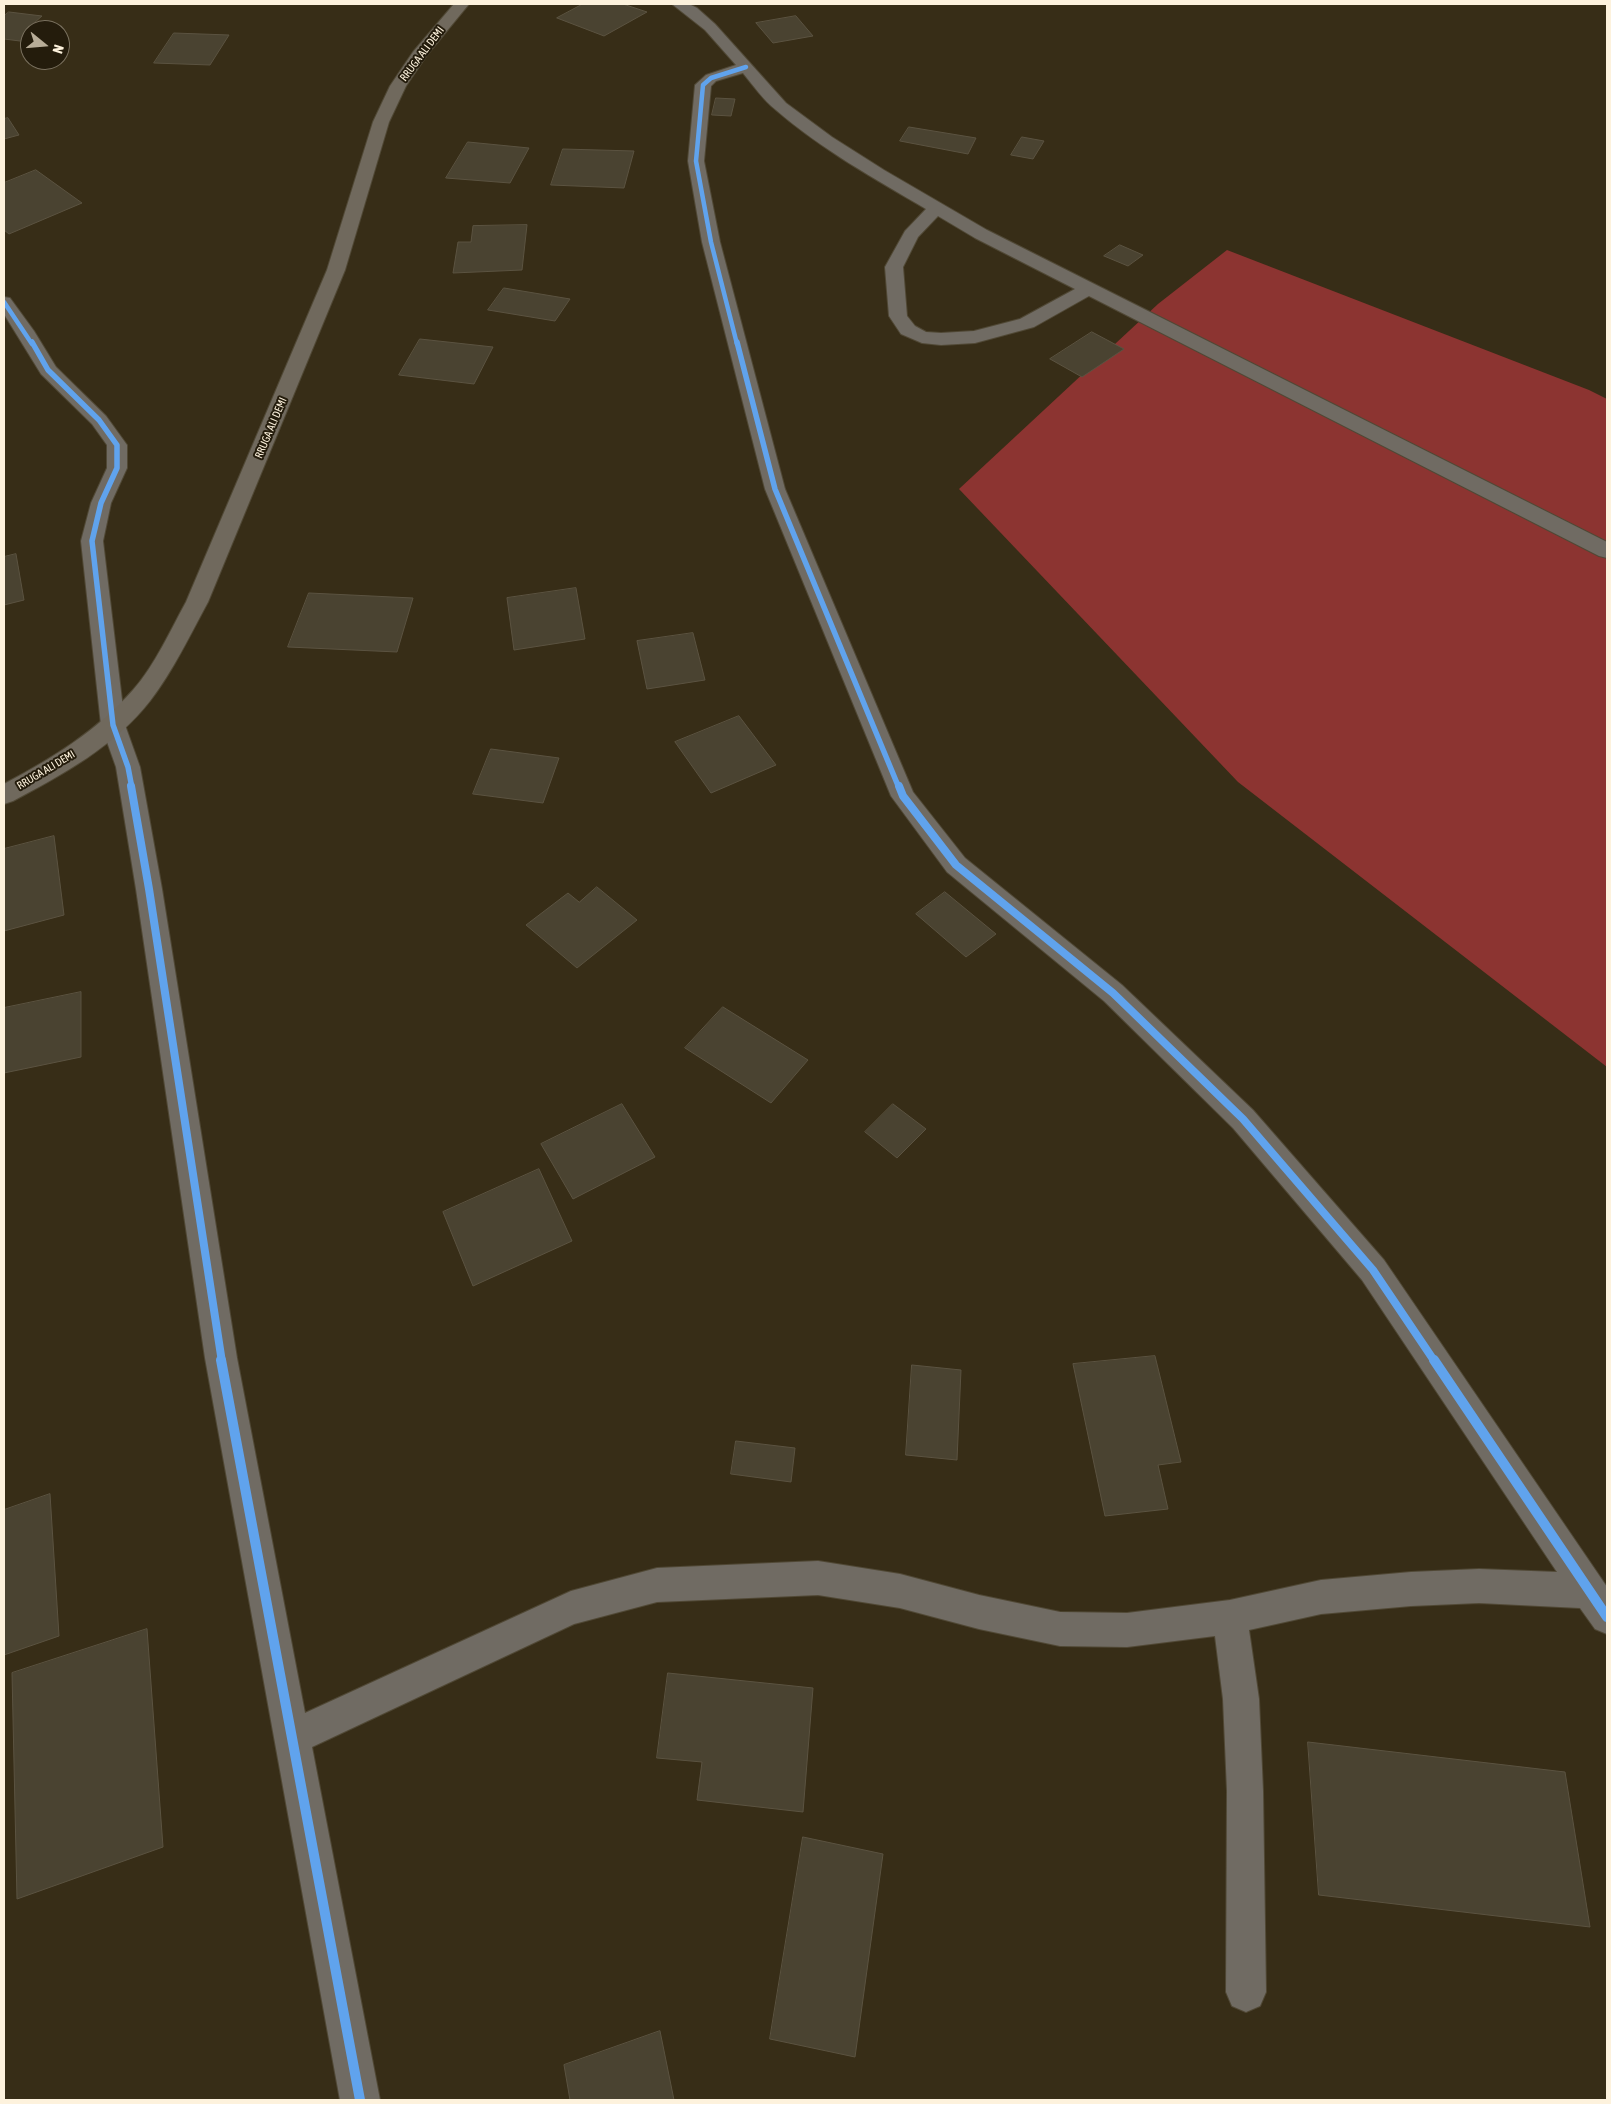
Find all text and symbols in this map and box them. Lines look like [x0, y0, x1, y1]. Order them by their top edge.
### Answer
north arrow [20, 20, 70, 70]
street label: RRUGA ALI DEMI [397, 24, 447, 84]
text: N [50, 43, 67, 55]
street label: RRUGA ALI DEMI [252, 395, 290, 461]
street label: RRUGA ALI DEMI [15, 748, 77, 792]

